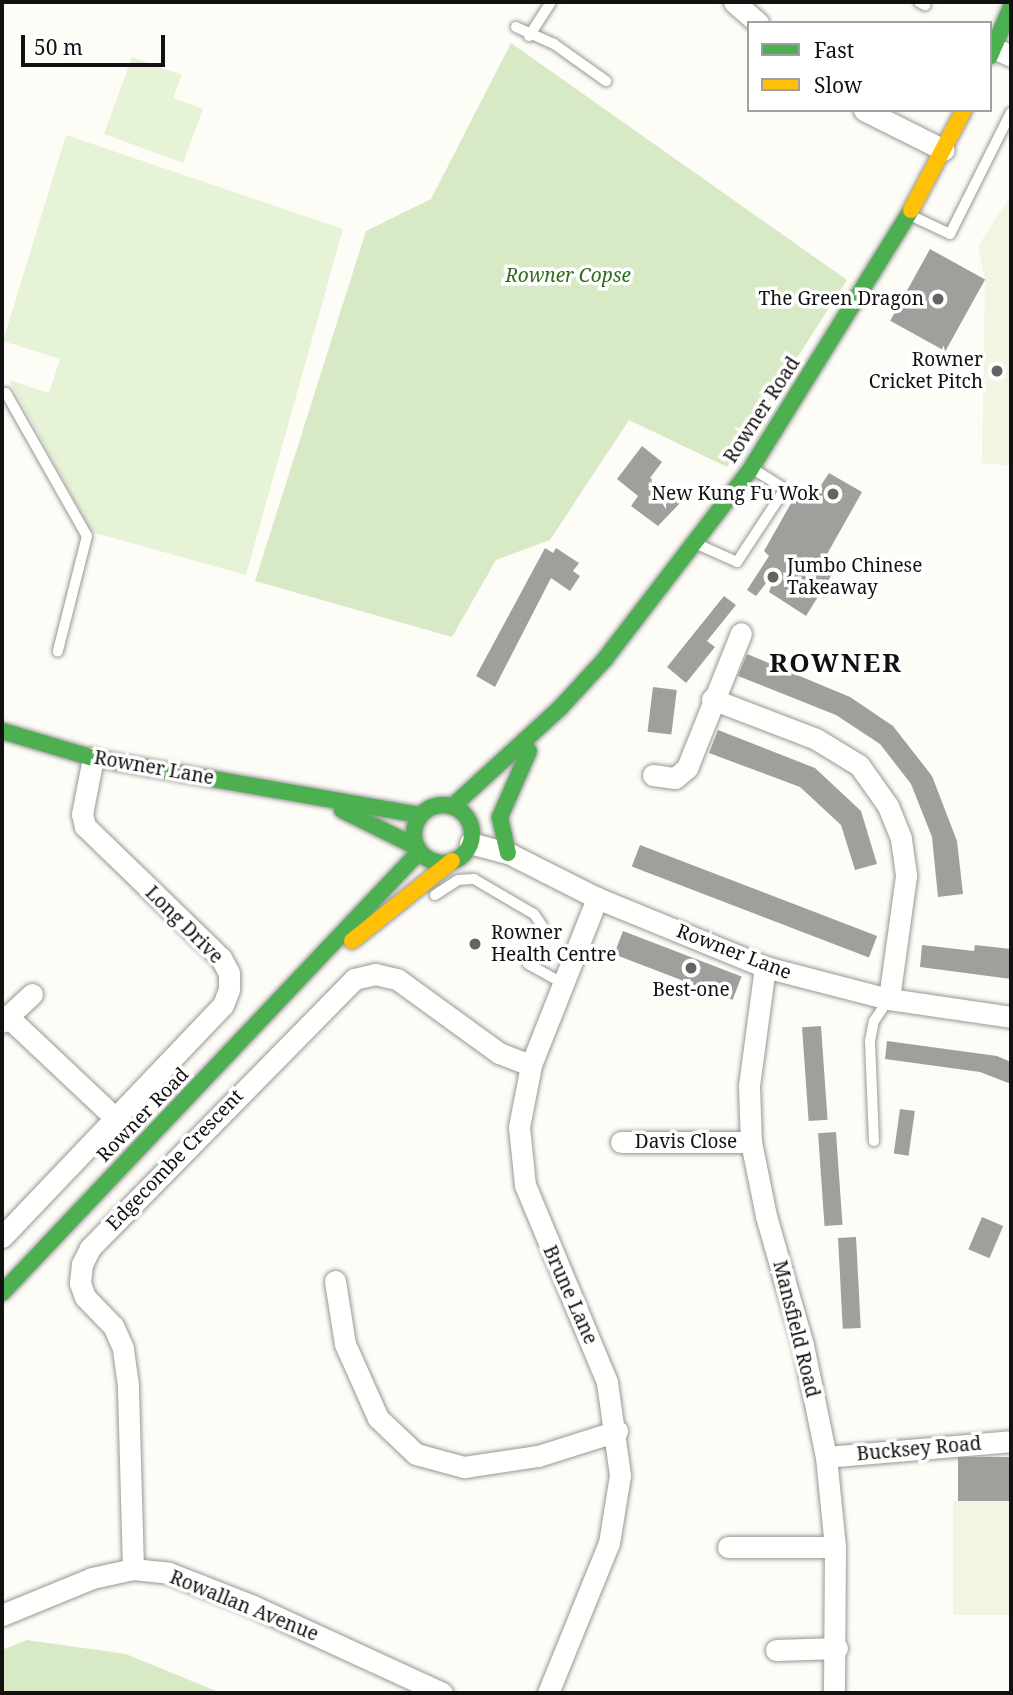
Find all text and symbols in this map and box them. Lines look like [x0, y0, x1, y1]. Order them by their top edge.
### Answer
scale bar [24, 21, 168, 65]
legend [747, 21, 992, 112]
text: 50 m [34, 33, 83, 61]
text: Fast [814, 36, 854, 64]
text: Slow [814, 71, 862, 99]
park label: Rowner Copse [505, 265, 631, 287]
place label: The Green Dragon [759, 288, 924, 310]
marker: The Green Dragon [930, 291, 946, 307]
place label: Rowner Cricket Pitch [869, 349, 983, 393]
street label: Rowner Road [719, 353, 805, 467]
marker: Rowner Cricket Pitch [989, 363, 1005, 379]
place label: New Kung Fu Wok [652, 483, 819, 505]
marker: New Kung Fu Wok [825, 486, 841, 502]
place label: Jumbo Chinese Takeaway [787, 555, 922, 599]
marker: Jumbo Chinese Takeaway [765, 569, 781, 585]
district label: ROWNER [770, 647, 902, 679]
street label: Rowner Lane [92, 746, 216, 790]
street label: Long Drive [141, 882, 227, 968]
street label: Rowner Lane [673, 920, 795, 984]
place label: Rowner Health Centre [491, 922, 616, 966]
marker: Rowner Health Centre [465, 934, 485, 954]
marker: Best-one [683, 960, 699, 976]
place label: Best-one [652, 979, 730, 1001]
street label: Rowner Road [92, 1063, 194, 1167]
street label: Edgecombe Crescent [102, 1085, 248, 1235]
street label: Davis Close [635, 1131, 737, 1153]
street label: Brune Lane [538, 1242, 602, 1348]
street label: Mansfield Road [768, 1258, 824, 1400]
street label: Bucksey Road [856, 1432, 982, 1466]
street label: Rowallan Avenue [166, 1566, 322, 1646]

